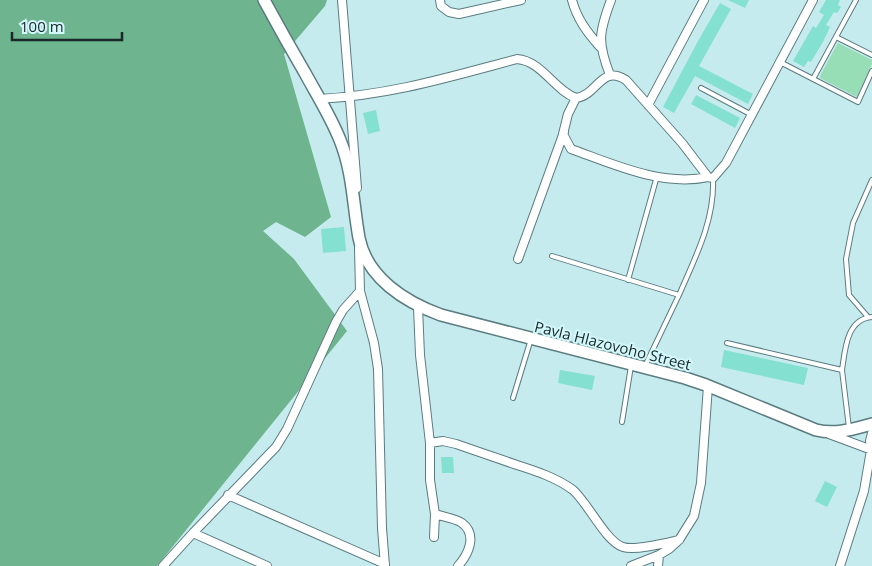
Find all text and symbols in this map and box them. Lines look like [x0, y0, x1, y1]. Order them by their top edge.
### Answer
scale bar [12, 10, 122, 42]
text: 100 m [20, 16, 64, 36]
street label: Pavla Hlazovoho Street [533, 316, 693, 374]

